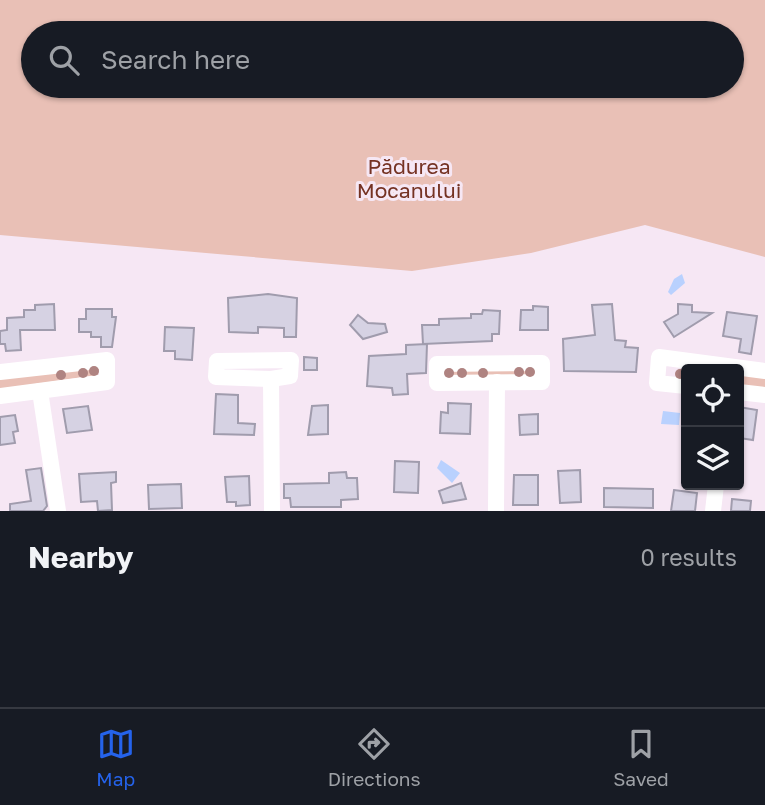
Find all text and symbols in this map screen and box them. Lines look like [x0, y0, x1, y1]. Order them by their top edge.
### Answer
search box [21, 21, 744, 98]
icon: search [45, 41, 83, 79]
text: Search here [101, 44, 250, 75]
park label: Pădurea Mocanului [357, 153, 461, 203]
map controls [681, 364, 744, 490]
button: locate [681, 364, 744, 427]
button: layers [681, 427, 744, 490]
text: Nearby [28, 539, 133, 575]
text: 0 results [641, 543, 737, 571]
tab: Map [96, 725, 135, 790]
tab: Directions [328, 725, 421, 790]
tab: Saved [613, 725, 669, 790]

